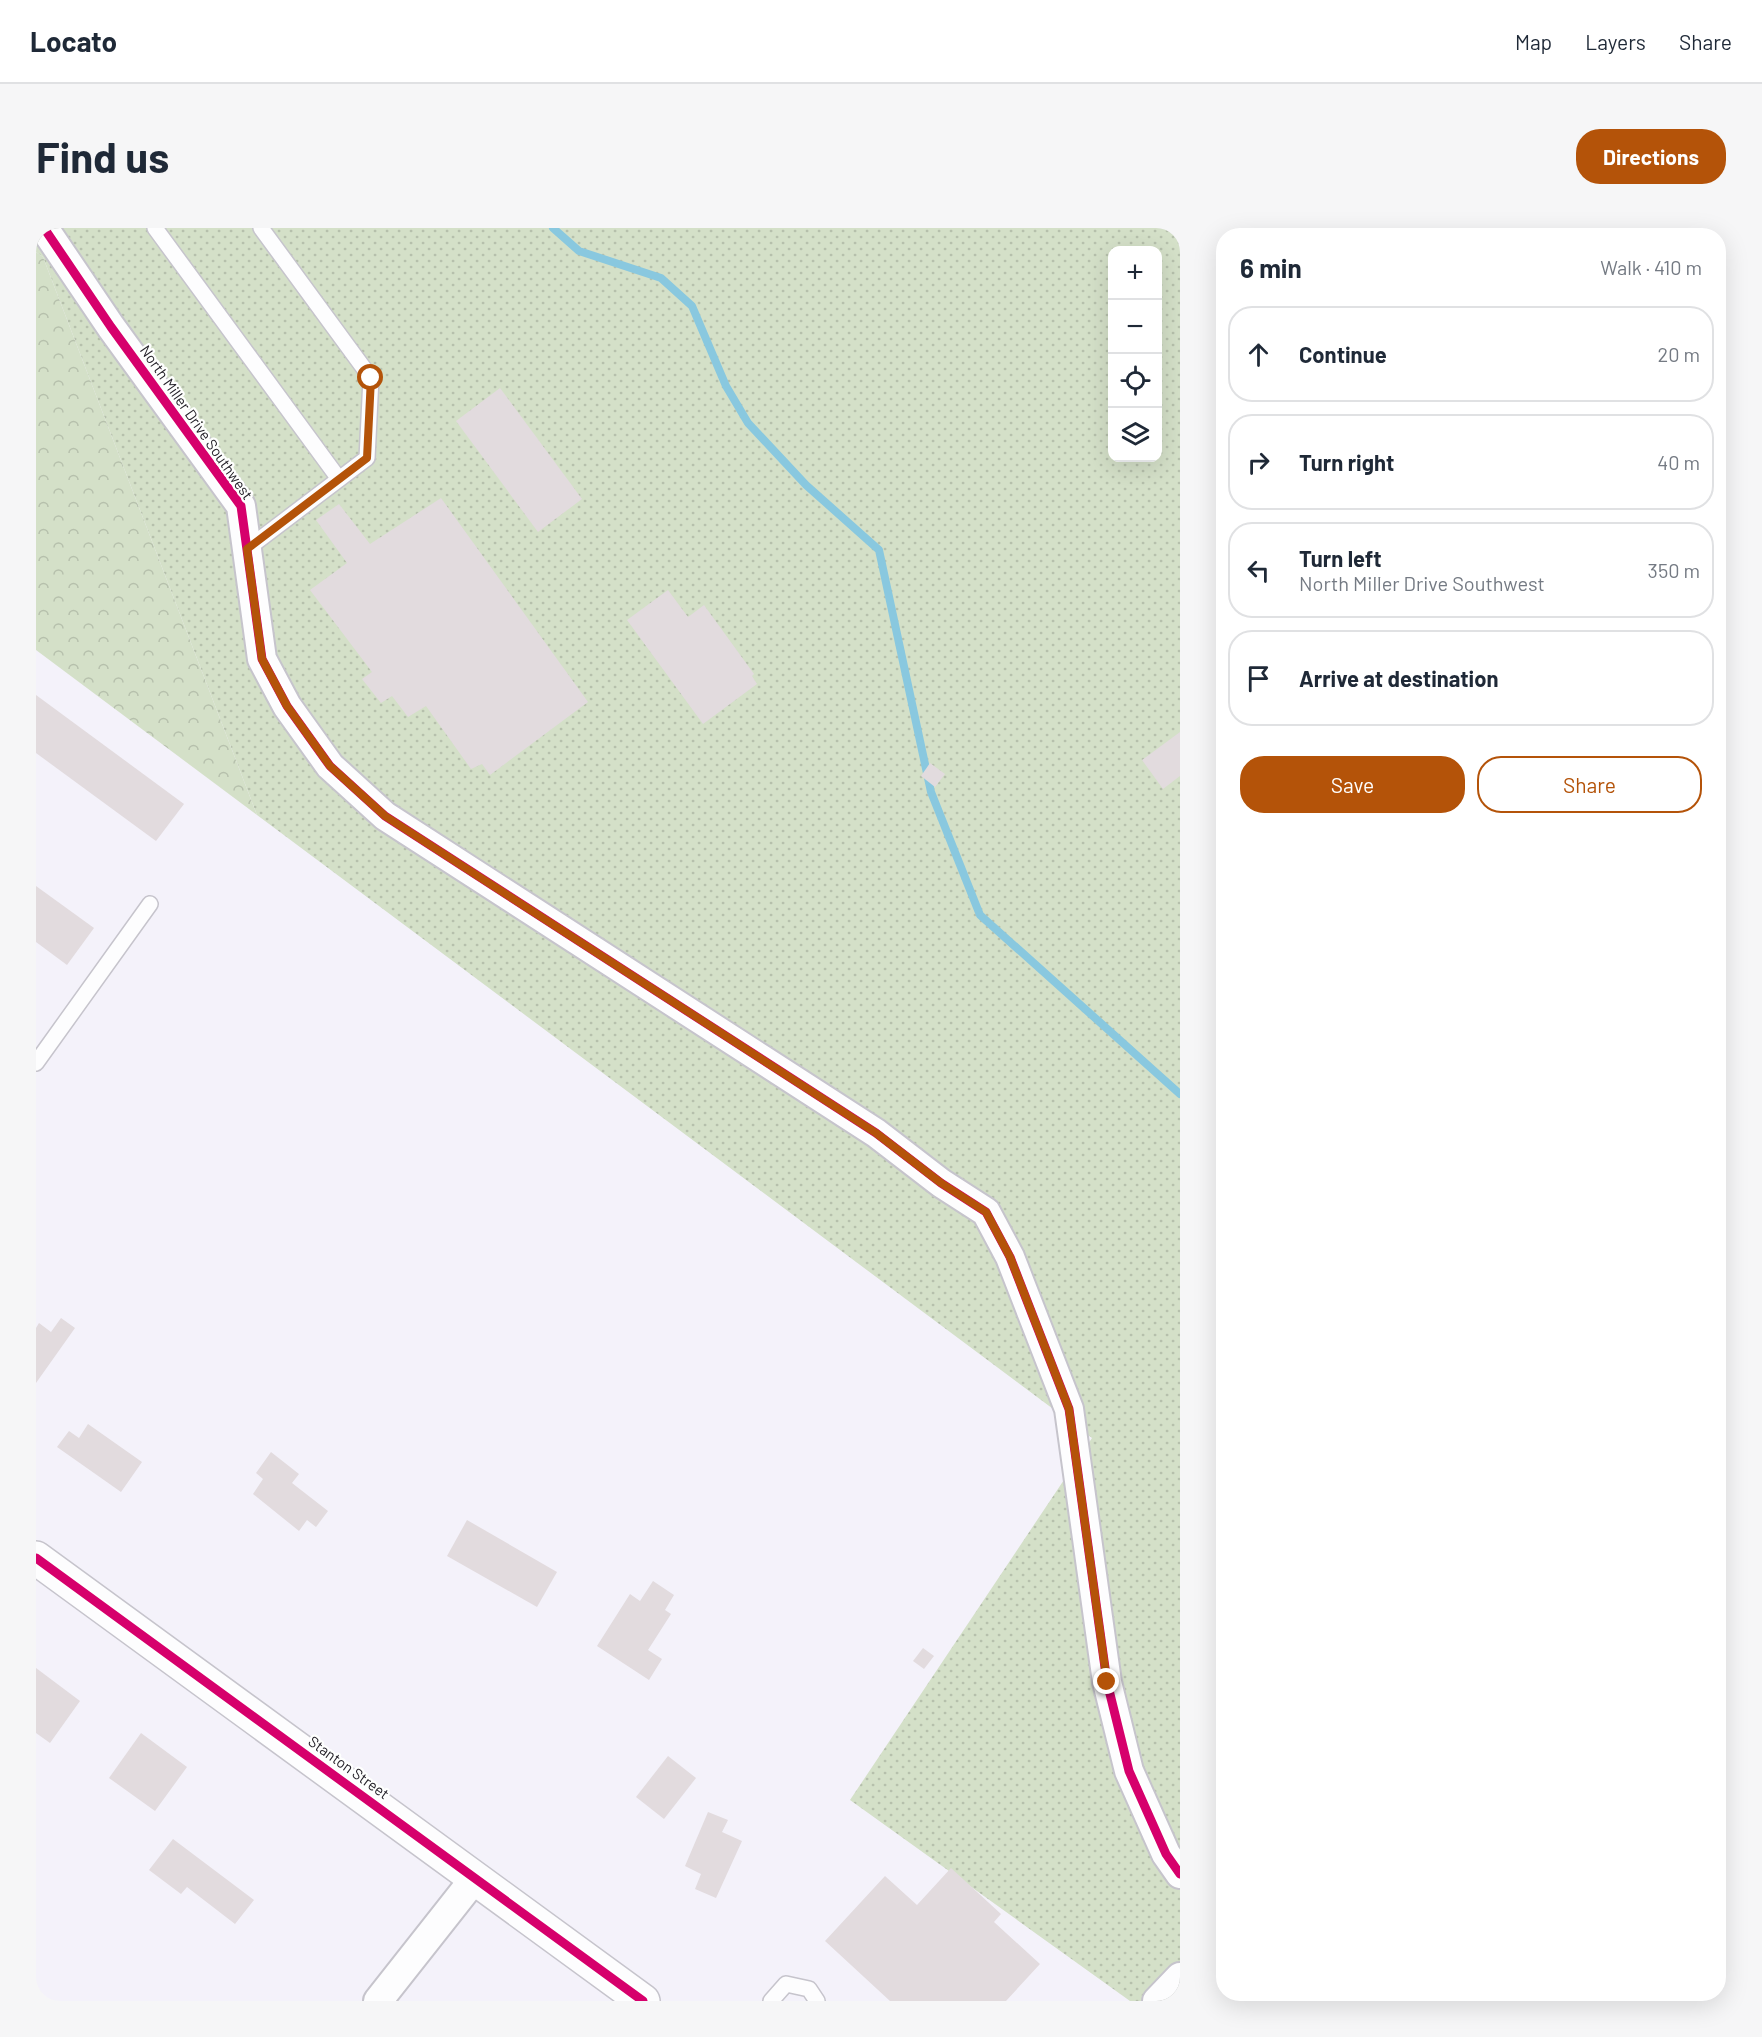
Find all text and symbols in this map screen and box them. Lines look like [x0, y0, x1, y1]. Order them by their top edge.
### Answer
text: Locato [30, 24, 117, 58]
text: Map [1515, 29, 1552, 54]
text: Layers [1585, 29, 1646, 54]
text: Share [1679, 29, 1732, 54]
button: Directions [1576, 129, 1726, 184]
text: Find us [36, 131, 169, 181]
map controls [1108, 246, 1162, 462]
button: + [1108, 246, 1162, 300]
text: 6 min [1240, 252, 1302, 283]
text: Walk · 410 m [1600, 255, 1702, 279]
button: − [1108, 300, 1162, 354]
icon: ahead [1242, 338, 1275, 371]
street label: North Miller Drive Southwest [137, 341, 257, 503]
text: Continue [1299, 341, 1387, 367]
text: 20 m [1657, 342, 1700, 366]
button: locate [1108, 354, 1162, 408]
route start [357, 364, 383, 390]
button: layers [1108, 408, 1162, 462]
icon: right [1242, 446, 1275, 479]
text: Turn right [1299, 449, 1394, 475]
text: 40 m [1657, 450, 1700, 474]
text: Turn left [1299, 545, 1382, 571]
icon: left [1242, 554, 1275, 587]
text: 350 m [1648, 558, 1700, 582]
text: North Miller Drive Southwest [1299, 571, 1545, 595]
icon: arrive [1242, 662, 1275, 695]
text: Arrive at destination [1299, 665, 1498, 691]
button: Save [1240, 756, 1465, 813]
button: Share [1477, 756, 1702, 813]
route end [1093, 1668, 1119, 1694]
street label: Stanton Street [305, 1732, 393, 1802]

